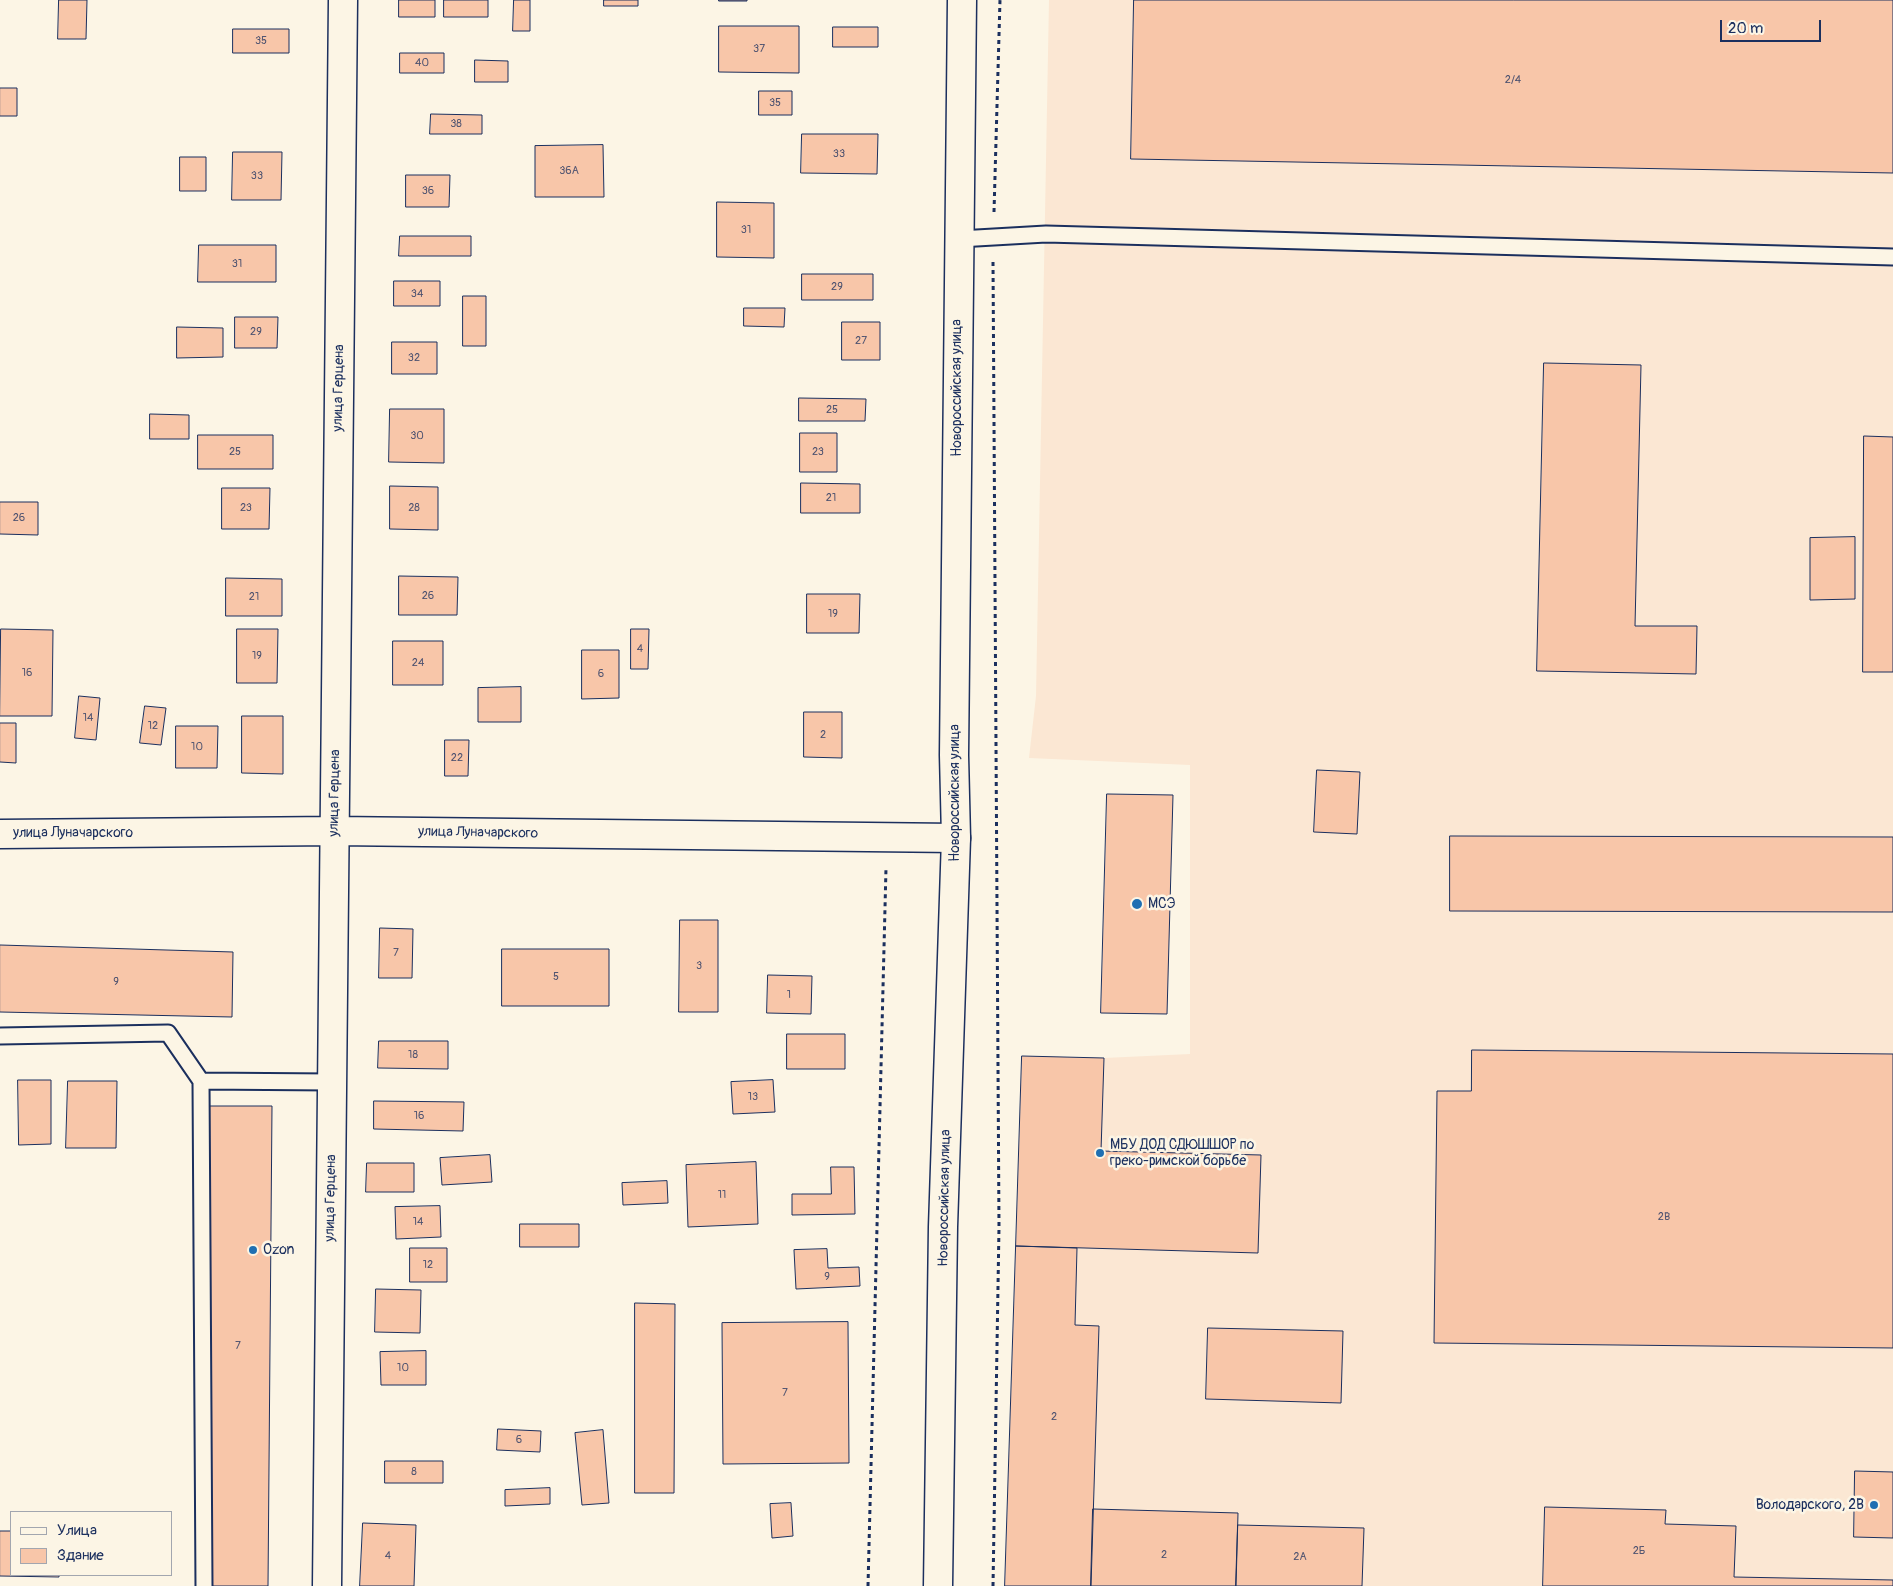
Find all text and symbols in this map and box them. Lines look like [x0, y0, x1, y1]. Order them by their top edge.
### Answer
scale bar [1723, 10, 1824, 42]
text: 20 m [1728, 19, 1763, 38]
house number: 35 [255, 34, 267, 48]
house number: 37 [753, 42, 765, 56]
house number: 40 [415, 56, 429, 70]
house number: 2/4 [1505, 73, 1521, 87]
house number: 35 [769, 96, 781, 110]
house number: 38 [450, 117, 462, 131]
house number: 33 [833, 147, 845, 161]
house number: 36А [559, 164, 579, 178]
house number: 33 [251, 169, 263, 183]
house number: 36 [422, 184, 434, 198]
house number: 31 [741, 223, 751, 237]
house number: 31 [232, 257, 242, 271]
house number: 29 [831, 280, 843, 294]
house number: 34 [411, 287, 423, 301]
street label: Новороссийская улица [949, 319, 965, 457]
house number: 29 [250, 325, 262, 339]
house number: 27 [855, 334, 867, 348]
street label: улица Герцена [330, 344, 348, 432]
house number: 32 [408, 351, 420, 365]
house number: 25 [826, 403, 838, 417]
house number: 30 [410, 429, 424, 443]
house number: 25 [229, 445, 241, 459]
house number: 23 [812, 445, 824, 459]
house number: 21 [826, 491, 836, 505]
house number: 23 [240, 501, 252, 515]
house number: 28 [408, 501, 420, 515]
house number: 26 [13, 511, 25, 525]
house number: 26 [422, 589, 434, 603]
house number: 21 [249, 590, 259, 604]
house number: 19 [828, 607, 838, 621]
house number: 4 [637, 642, 643, 656]
house number: 19 [252, 649, 262, 663]
house number: 24 [412, 656, 424, 670]
house number: 16 [22, 666, 32, 680]
house number: 6 [598, 667, 604, 681]
house number: 14 [83, 711, 93, 725]
house number: 12 [148, 719, 158, 733]
street label: Новороссийская улица [947, 724, 963, 862]
house number: 2 [820, 728, 826, 742]
house number: 10 [191, 740, 203, 754]
street label: улица Герцена [326, 749, 344, 837]
house number: 22 [451, 751, 463, 765]
street label: улица Луначарского [418, 824, 538, 842]
street label: улица Луначарского [13, 825, 133, 841]
place label: МСЭ [1148, 896, 1175, 912]
marker: МСЭ [1130, 897, 1144, 911]
house number: 7 [393, 946, 399, 960]
house number: 3 [696, 959, 702, 973]
house number: 5 [553, 970, 559, 984]
house number: 9 [113, 975, 119, 989]
house number: 1 [787, 988, 791, 1002]
house number: 18 [408, 1048, 418, 1062]
house number: 13 [748, 1090, 758, 1104]
house number: 16 [414, 1109, 424, 1123]
street label: Новороссийская улица [935, 1129, 955, 1267]
place label: МБУ ДОД СДЮШШОР по греко-римской борьбе [1110, 1137, 1254, 1170]
marker: МБУ ДОД СДЮШШОР по греко-римской борьбе [1094, 1147, 1106, 1159]
street label: улица Герцена [322, 1154, 340, 1242]
house number: 11 [718, 1188, 726, 1202]
house number: 2В [1658, 1210, 1670, 1224]
house number: 14 [413, 1215, 423, 1229]
place label: Ozon [263, 1242, 294, 1258]
marker: Ozon [247, 1244, 259, 1256]
house number: 12 [423, 1258, 433, 1272]
house number: 9 [824, 1270, 830, 1284]
house number: 7 [235, 1339, 241, 1353]
house number: 10 [397, 1361, 409, 1375]
house number: 7 [782, 1386, 788, 1400]
house number: 2 [1051, 1410, 1057, 1424]
house number: 6 [516, 1433, 522, 1447]
house number: 8 [411, 1465, 417, 1479]
place label: Володарского, 2В [1756, 1497, 1864, 1513]
marker: Володарского, 2В [1868, 1499, 1880, 1511]
legend [10, 1511, 172, 1576]
text: Улица [57, 1521, 97, 1540]
house number: 2Б [1633, 1544, 1645, 1558]
text: Здание [57, 1546, 104, 1565]
house number: 2 [1161, 1548, 1167, 1562]
house number: 4 [385, 1549, 391, 1563]
house number: 2А [1293, 1550, 1307, 1564]

